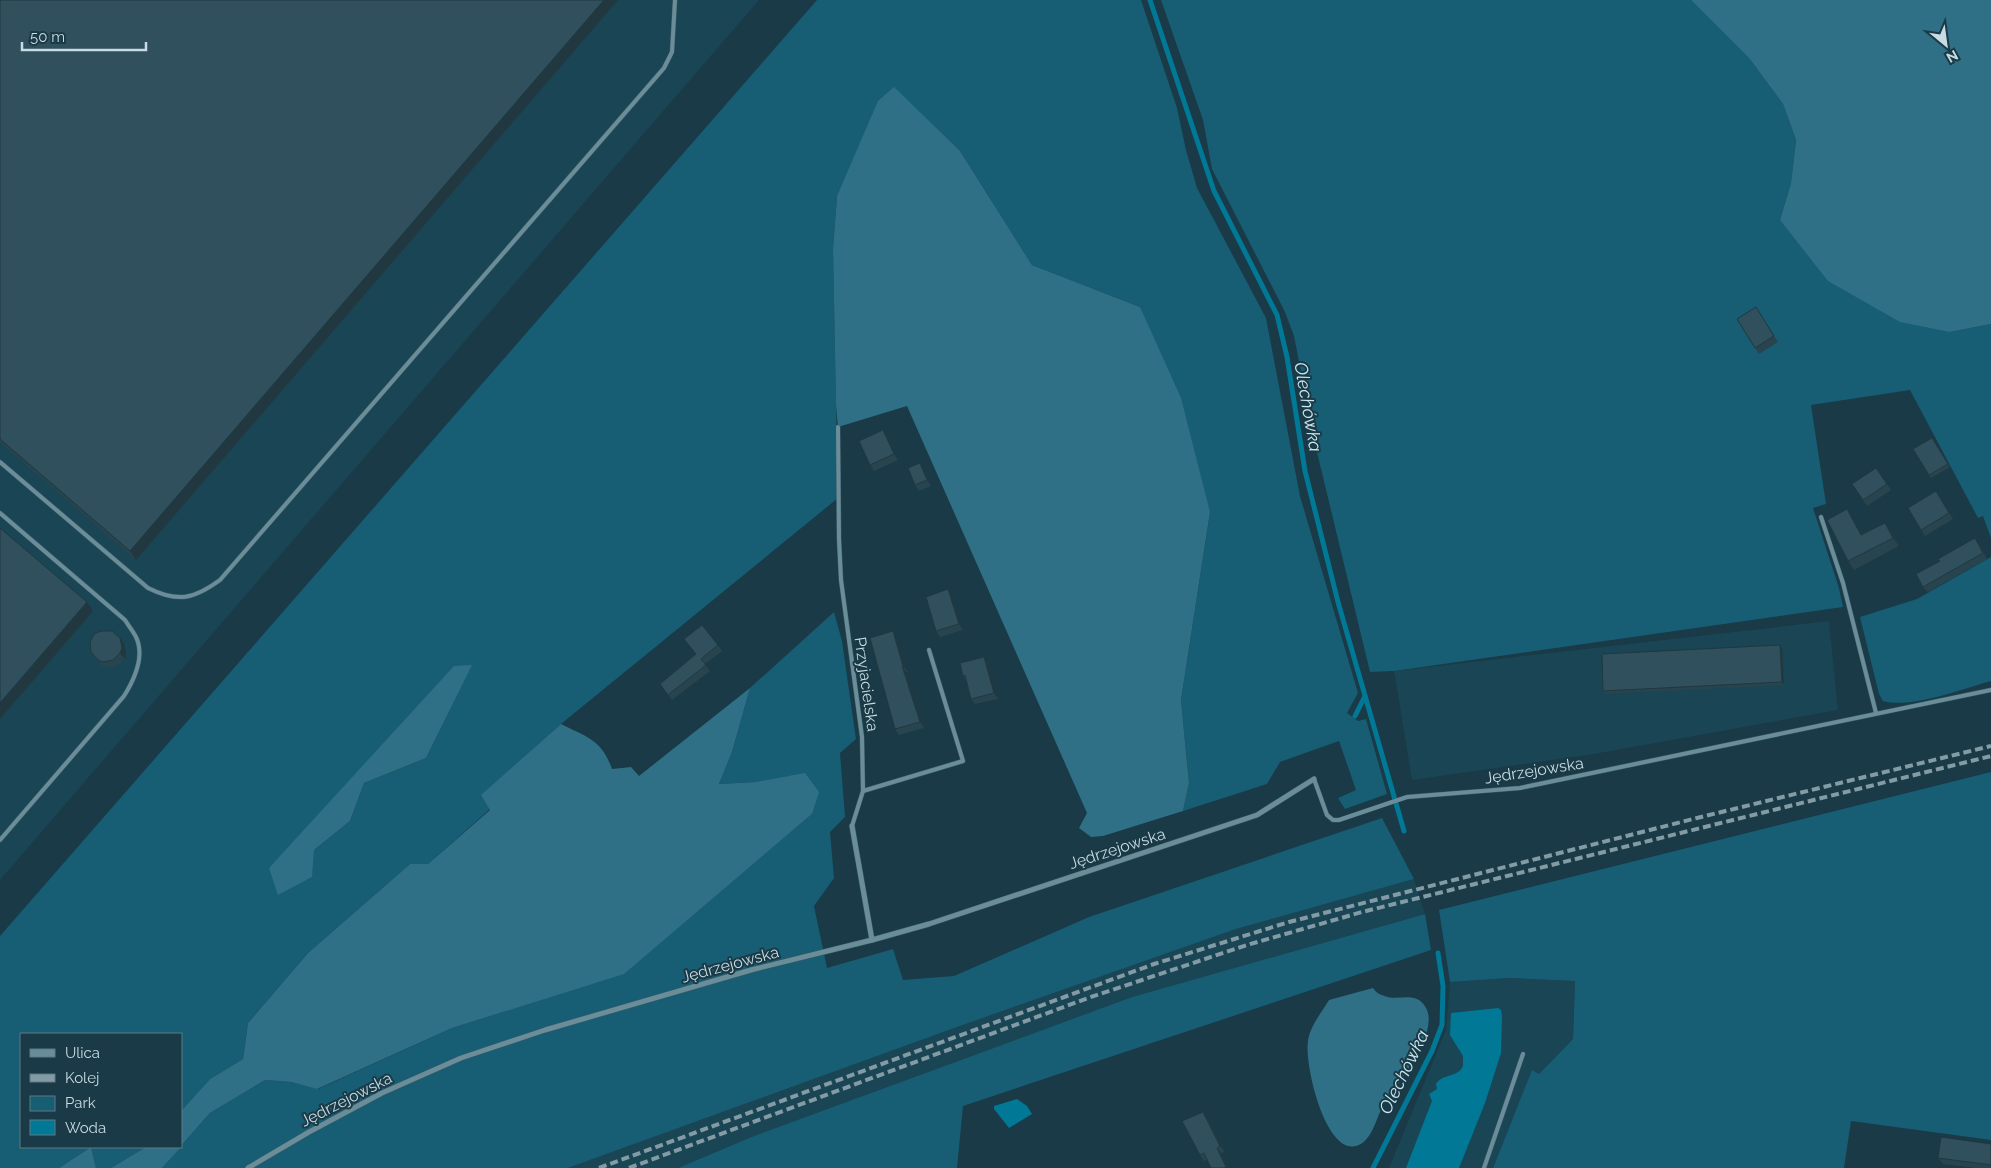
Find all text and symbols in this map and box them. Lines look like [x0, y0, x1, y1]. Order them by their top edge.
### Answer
scale bar [22, 20, 146, 52]
north arrow [1921, 20, 1971, 70]
text: 50 m [30, 28, 65, 46]
text: N [1944, 47, 1961, 66]
water label: Olechówka [1290, 360, 1327, 454]
street label: Przyjacielska [850, 636, 883, 733]
street label: Jędrzejowska [1483, 753, 1585, 788]
street label: Jędrzejowska [1067, 824, 1168, 873]
street label: Jędrzejowska [679, 942, 781, 987]
water label: Olechówka [1374, 1026, 1433, 1117]
legend [20, 1033, 182, 1148]
text: Ulica [65, 1044, 100, 1062]
street label: Jędrzejowska [297, 1068, 395, 1131]
text: Kolej [65, 1069, 99, 1087]
text: Park [65, 1094, 96, 1112]
text: Woda [65, 1119, 106, 1137]

